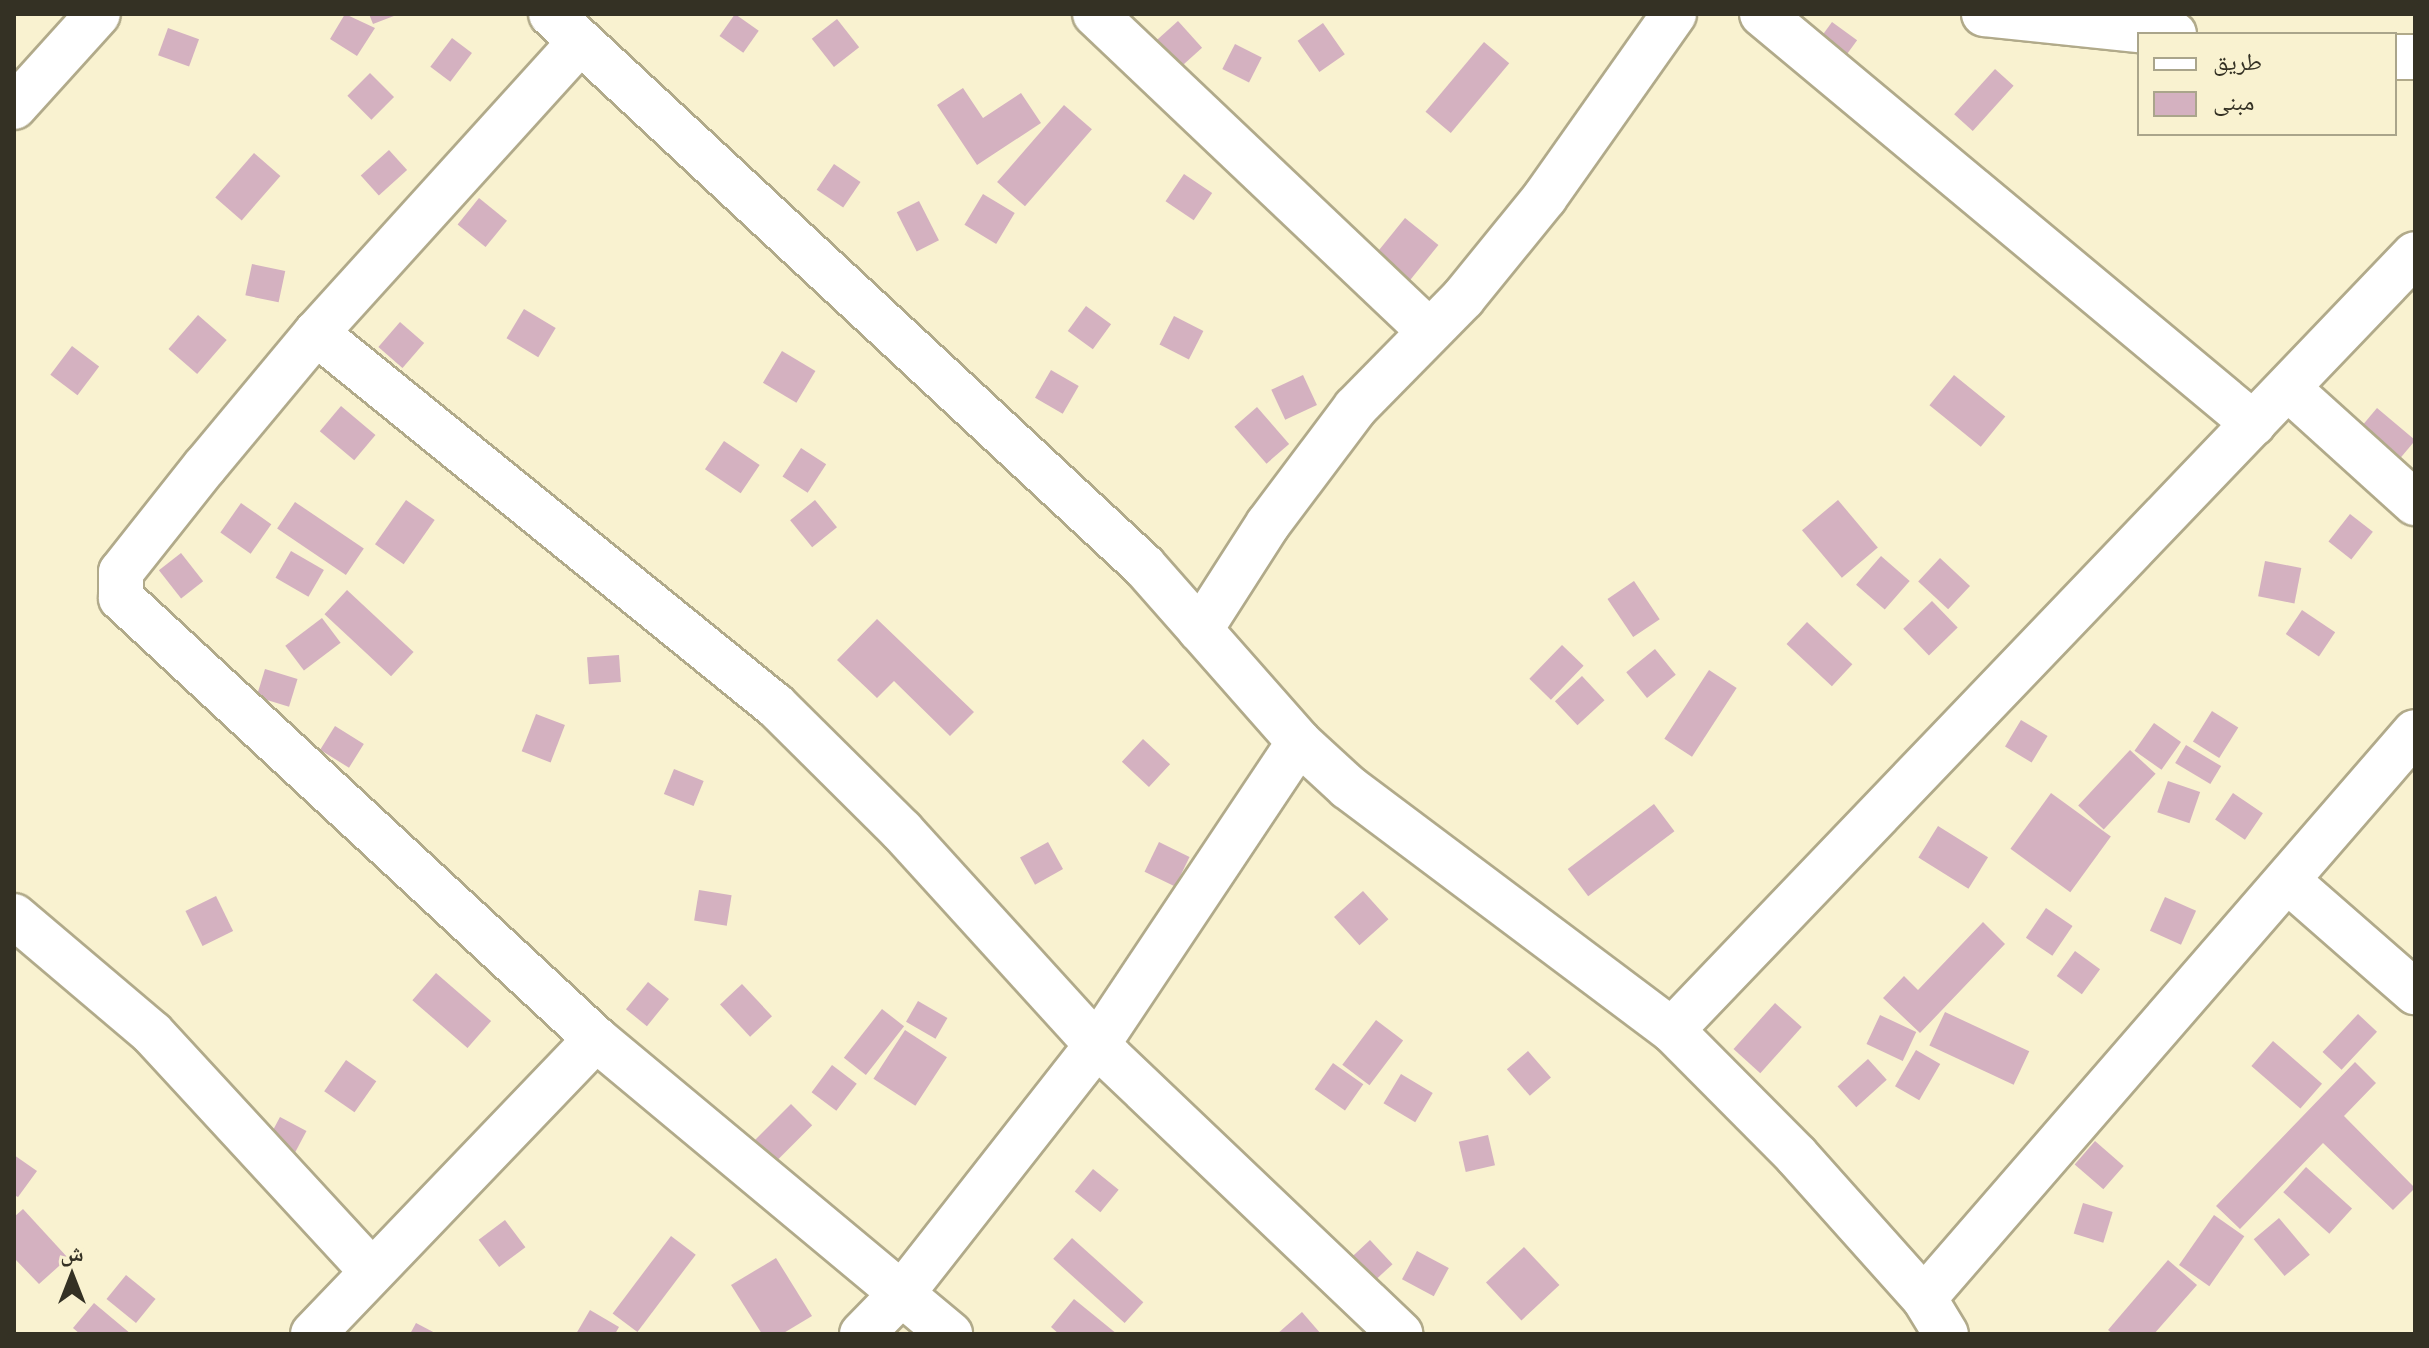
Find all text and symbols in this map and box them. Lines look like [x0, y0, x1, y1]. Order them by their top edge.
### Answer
legend [2137, 32, 2397, 136]
text: طريق [2213, 46, 2262, 75]
text: مبنى [2213, 86, 2254, 115]
north arrow [32, 1236, 112, 1316]
text: ش [60, 1239, 84, 1265]

